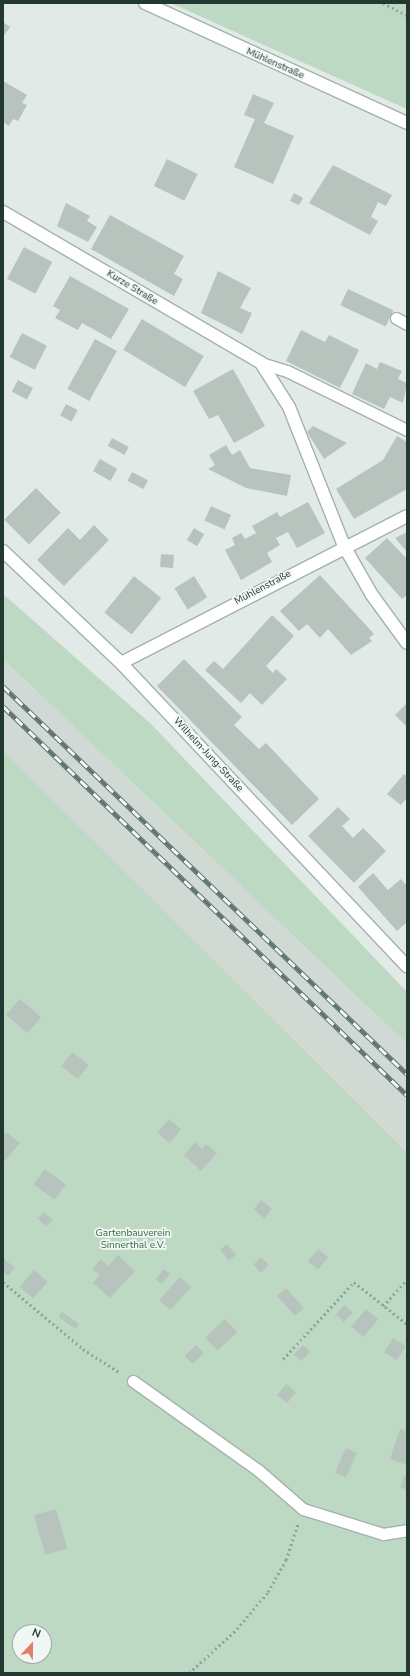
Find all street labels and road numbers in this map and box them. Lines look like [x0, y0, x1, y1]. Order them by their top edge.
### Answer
street label: Mühlenstraße [244, 46, 306, 82]
street label: Kurze Straße [104, 268, 160, 308]
street label: Mühlenstraße [233, 568, 293, 608]
street label: Wilhelm-Jung-Straße [170, 715, 246, 795]

